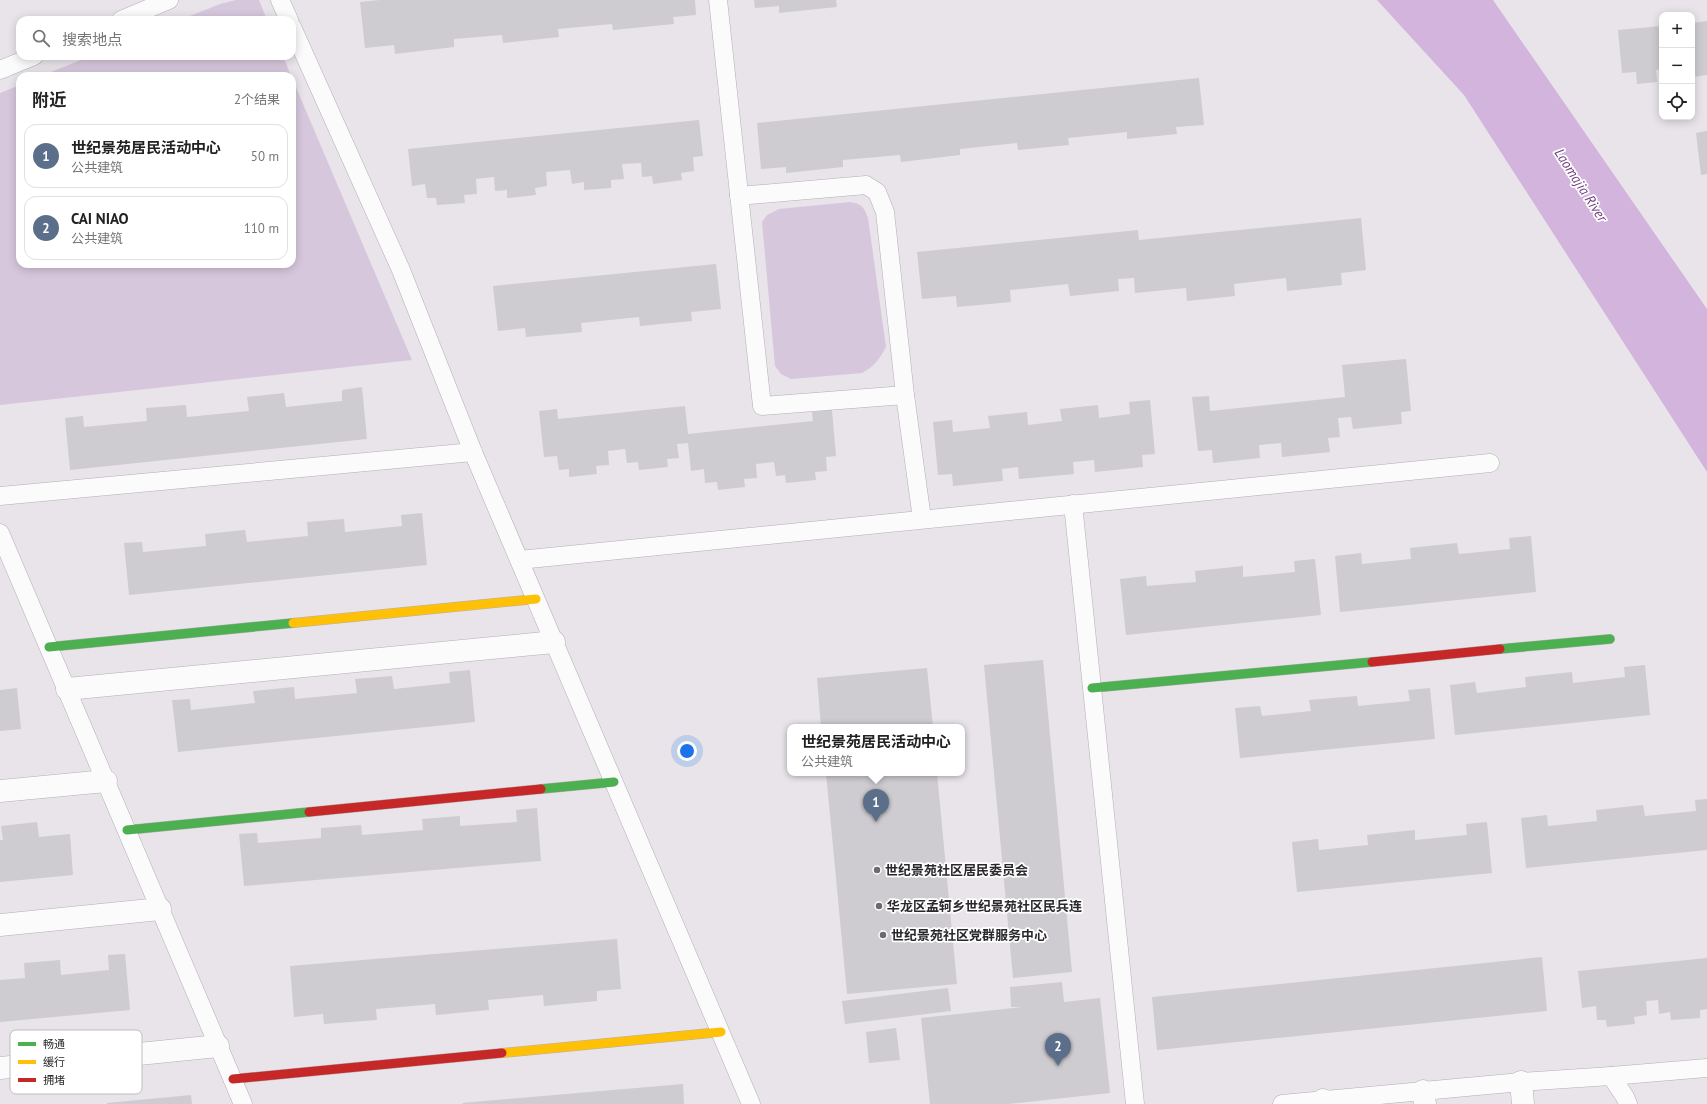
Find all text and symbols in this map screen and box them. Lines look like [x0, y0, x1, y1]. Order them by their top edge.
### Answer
map controls [1659, 12, 1695, 120]
button: + [1659, 12, 1695, 48]
search box [16, 16, 296, 60]
icon: search [30, 27, 52, 49]
text: 搜索地点 [62, 30, 122, 49]
button: − [1659, 48, 1695, 84]
button: locate [1659, 84, 1695, 120]
text: 附近 [32, 89, 66, 111]
text: 2个结果 [234, 91, 280, 108]
text: 世纪景苑居民活动中心 [71, 138, 221, 157]
water label: Laomajia River [1551, 145, 1612, 226]
text: 1 [42, 148, 50, 165]
text: 50 m [251, 148, 279, 165]
text: 公共建筑 [71, 159, 123, 176]
text: CAI NIAO [71, 209, 129, 228]
text: 2 [42, 220, 50, 237]
text: 110 m [244, 220, 279, 237]
text: 公共建筑 [71, 230, 123, 247]
popup [787, 724, 965, 776]
text: 世纪景苑居民活动中心 [801, 732, 951, 751]
your location [677, 741, 697, 761]
text: 公共建筑 [801, 753, 853, 770]
pin: 1 [863, 789, 889, 822]
place label: 世纪景苑社区居民委员会 [885, 862, 1028, 879]
marker: 世纪景苑社区居民委员会 [872, 865, 882, 875]
place label: 华龙区孟轲乡世纪景苑社区民兵连 [887, 898, 1082, 915]
marker: 华龙区孟轲乡世纪景苑社区民兵连 [874, 901, 884, 911]
place label: 世纪景苑社区党群服务中心 [891, 927, 1047, 944]
marker: 世纪景苑社区党群服务中心 [878, 930, 888, 940]
legend [10, 1030, 142, 1094]
pin: 2 [1045, 1033, 1071, 1066]
text: 畅通 [43, 1037, 65, 1051]
text: 缓行 [43, 1055, 65, 1069]
text: 拥堵 [43, 1073, 65, 1087]

